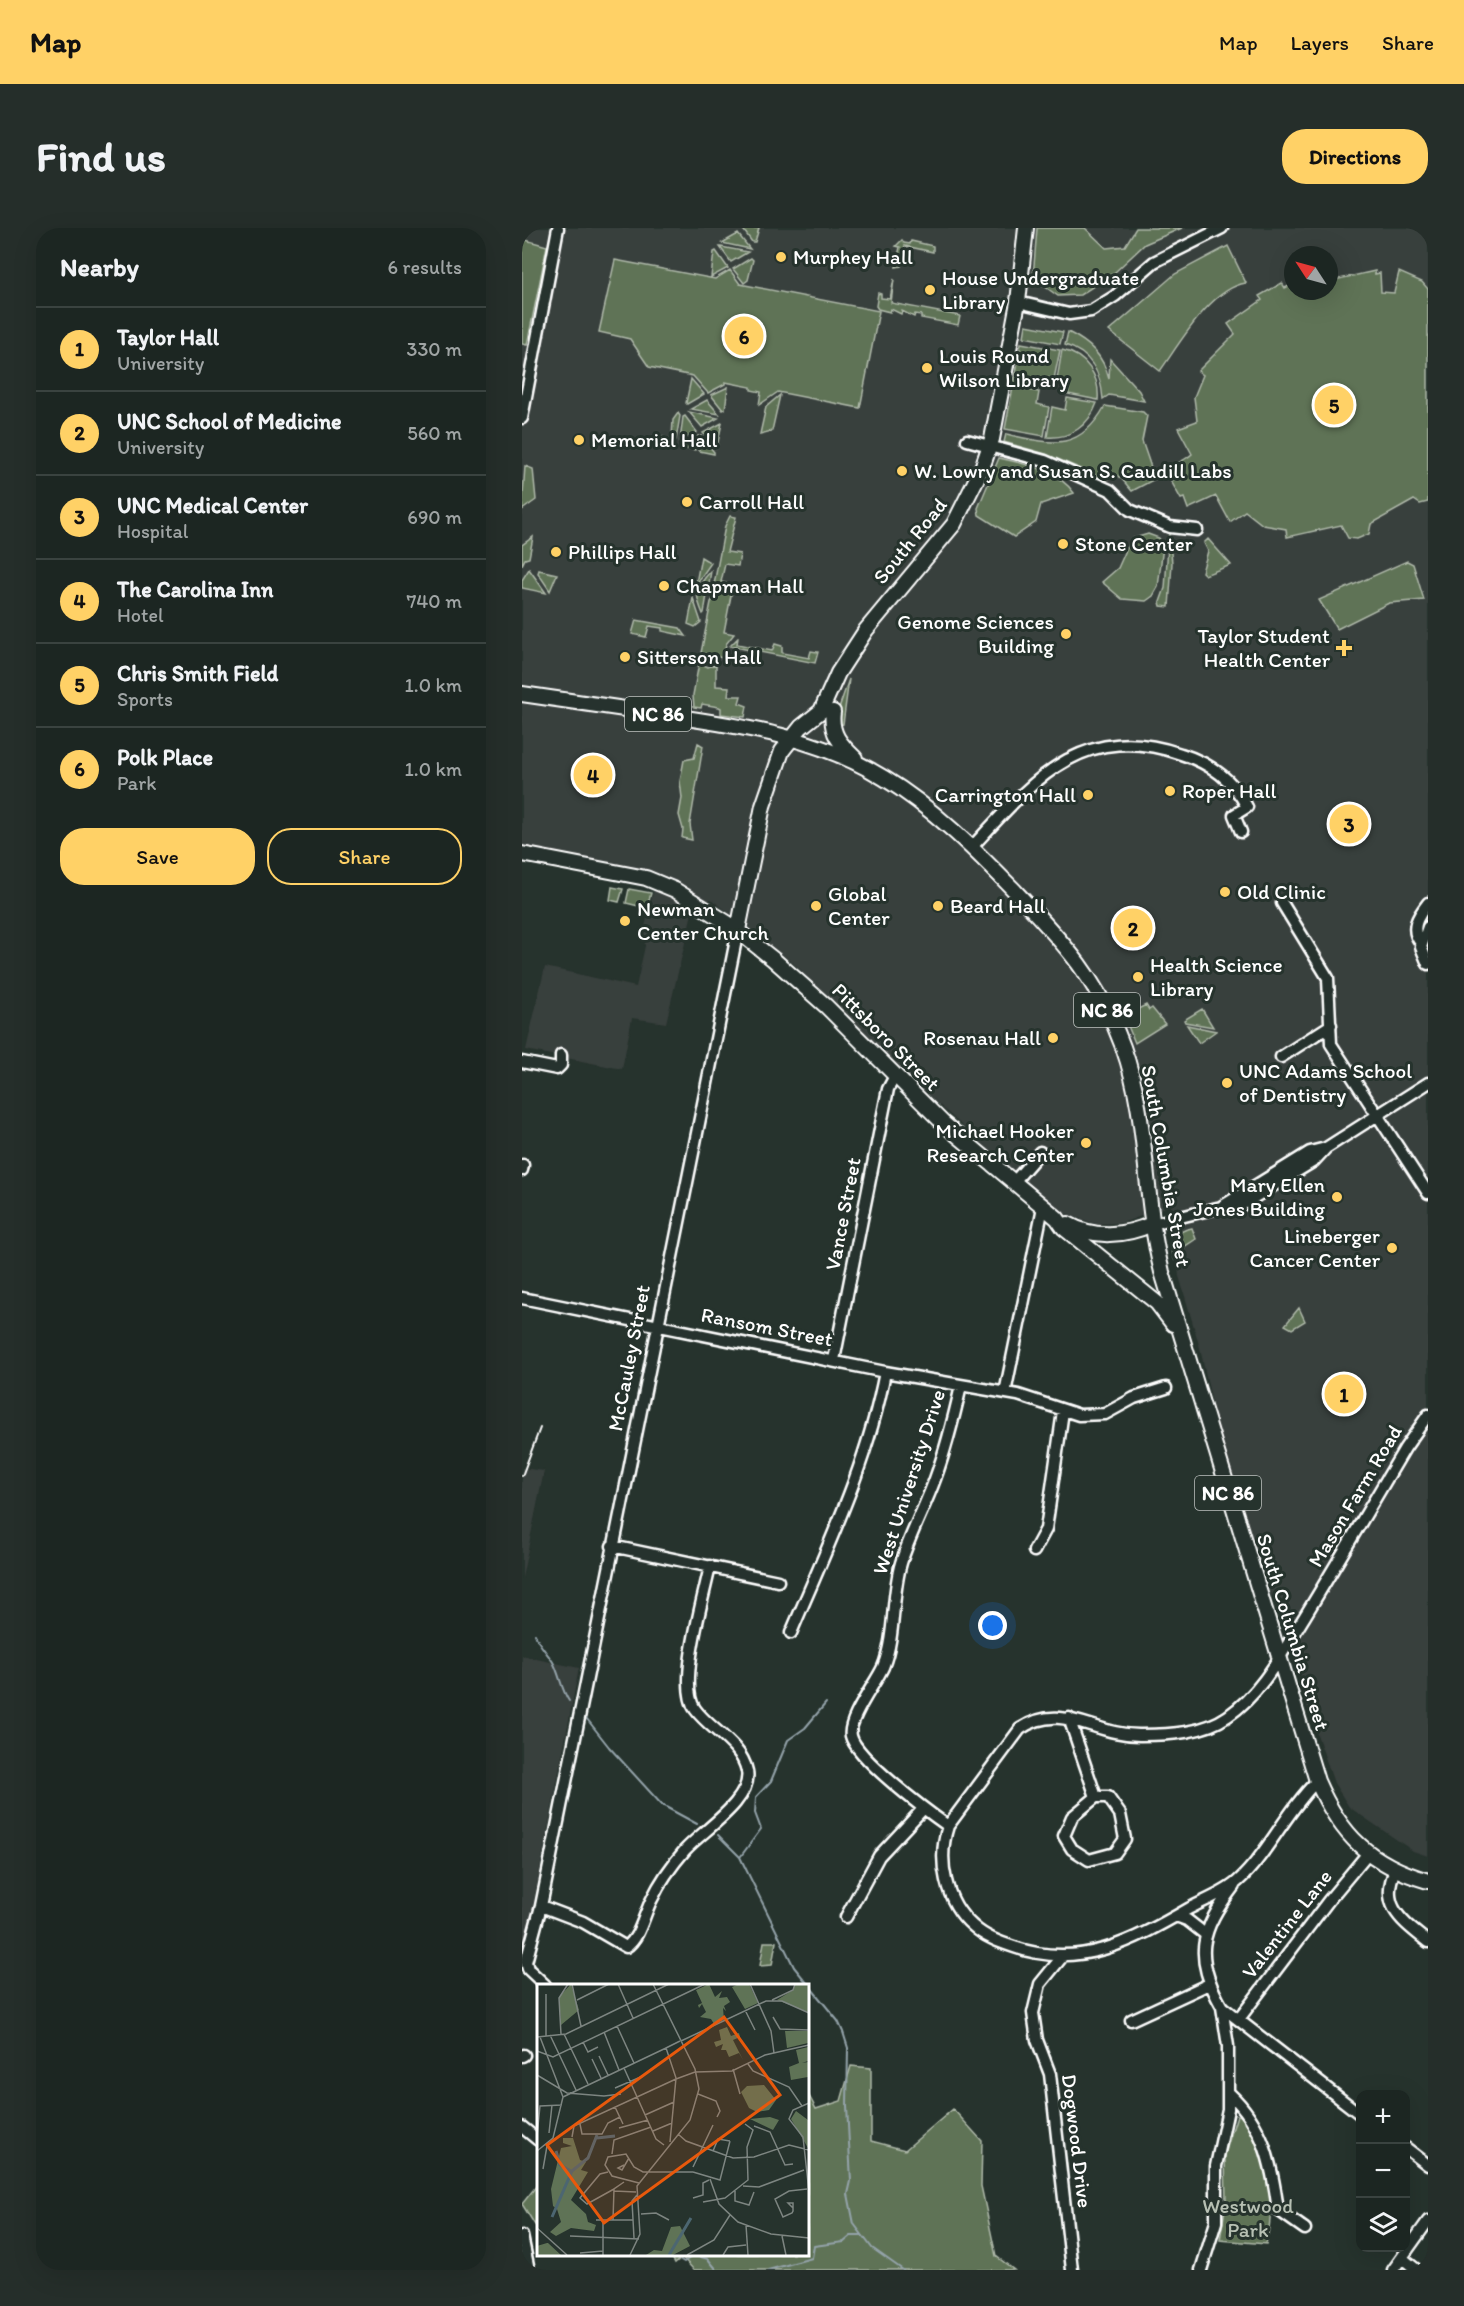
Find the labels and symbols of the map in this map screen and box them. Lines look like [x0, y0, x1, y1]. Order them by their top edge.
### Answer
place label: Murphey Hall [793, 244, 913, 269]
north arrow [1284, 246, 1338, 300]
marker: Murphey Hall [774, 250, 788, 264]
place label: House Undergraduate Library [942, 265, 1139, 314]
marker: House Undergraduate Library [923, 283, 937, 297]
pin: 6 [724, 314, 764, 358]
place label: Louis Round Wilson Library [939, 343, 1069, 392]
marker: Louis Round Wilson Library [920, 361, 934, 375]
pin: 5 [1314, 382, 1354, 428]
place label: Memorial Hall [591, 427, 718, 452]
marker: Memorial Hall [572, 433, 586, 447]
place label: W. Lowry and Susan S. Caudill Labs [914, 458, 1232, 483]
marker: W. Lowry and Susan S. Caudill Labs [895, 464, 909, 478]
place label: Carroll Hall [699, 489, 804, 514]
street label: South Road [867, 492, 952, 589]
marker: Carroll Hall [680, 495, 694, 509]
place label: Stone Center [1075, 531, 1193, 556]
marker: Stone Center [1056, 537, 1070, 551]
place label: Phillips Hall [568, 539, 676, 564]
marker: Phillips Hall [549, 545, 563, 559]
place label: Chapman Hall [676, 573, 804, 598]
marker: Chapman Hall [657, 579, 671, 593]
place label: Genome Sciences Building [897, 609, 1054, 658]
place label: Taylor Student Health Center [1198, 623, 1331, 672]
marker: Genome Sciences Building [1059, 627, 1073, 641]
marker: Taylor Student Health Center [1335, 639, 1353, 657]
place label: Sitterson Hall [637, 644, 762, 669]
marker: Sitterson Hall [618, 650, 632, 664]
road number: NC 86 [625, 697, 691, 731]
pin: 4 [574, 752, 612, 798]
place label: Roper Hall [1182, 778, 1276, 803]
place label: Carrington Hall [935, 782, 1076, 807]
marker: Roper Hall [1163, 784, 1177, 798]
marker: Carrington Hall [1081, 788, 1095, 802]
pin: 3 [1330, 802, 1368, 846]
place label: Old Clinic [1237, 879, 1326, 904]
place label: Global Center [828, 881, 890, 930]
marker: Old Clinic [1218, 885, 1232, 899]
place label: Beard Hall [950, 893, 1046, 918]
place label: Newman Center Church [637, 896, 770, 945]
marker: Global Center [809, 899, 823, 913]
marker: Beard Hall [931, 899, 945, 913]
pin: 2 [1114, 906, 1152, 950]
marker: Newman Center Church [618, 914, 632, 928]
place label: Health Science Library [1150, 952, 1283, 1001]
marker: Health Science Library [1131, 970, 1145, 984]
street label: Pittsboro Street [827, 977, 946, 1096]
road number: NC 86 [1074, 993, 1140, 1027]
place label: Rosenau Hall [923, 1025, 1041, 1050]
marker: Rosenau Hall [1046, 1031, 1060, 1045]
place label: UNC Adams School of Dentistry [1239, 1058, 1412, 1107]
street label: South Columbia Street [1136, 1063, 1197, 1269]
marker: UNC Adams School of Dentistry [1220, 1076, 1234, 1090]
place label: Michael Hooker Research Center [926, 1118, 1075, 1167]
marker: Michael Hooker Research Center [1079, 1136, 1093, 1150]
street label: Vance Street [819, 1155, 866, 1273]
place label: Mary Ellen Jones Building [1193, 1172, 1325, 1221]
marker: Mary Ellen Jones Building [1330, 1190, 1344, 1204]
place label: Lineberger Cancer Center [1249, 1223, 1381, 1272]
marker: Lineberger Cancer Center [1385, 1241, 1399, 1255]
street label: McCauley Street [602, 1283, 655, 1433]
street label: Ransom Street [699, 1301, 835, 1352]
pin: 1 [1324, 1372, 1364, 1416]
street label: West University Drive [867, 1386, 950, 1577]
street label: Mason Farm Road [1302, 1420, 1407, 1571]
road number: NC 86 [1195, 1476, 1261, 1510]
street label: South Columbia Street [1252, 1530, 1335, 1733]
your location [978, 1611, 1007, 1640]
street label: Valentine Lane [1236, 1864, 1337, 1983]
inset map [537, 1984, 808, 2255]
street label: Dogwood Drive [1057, 2073, 1098, 2209]
park label: Westwood Park [1202, 2193, 1294, 2242]

